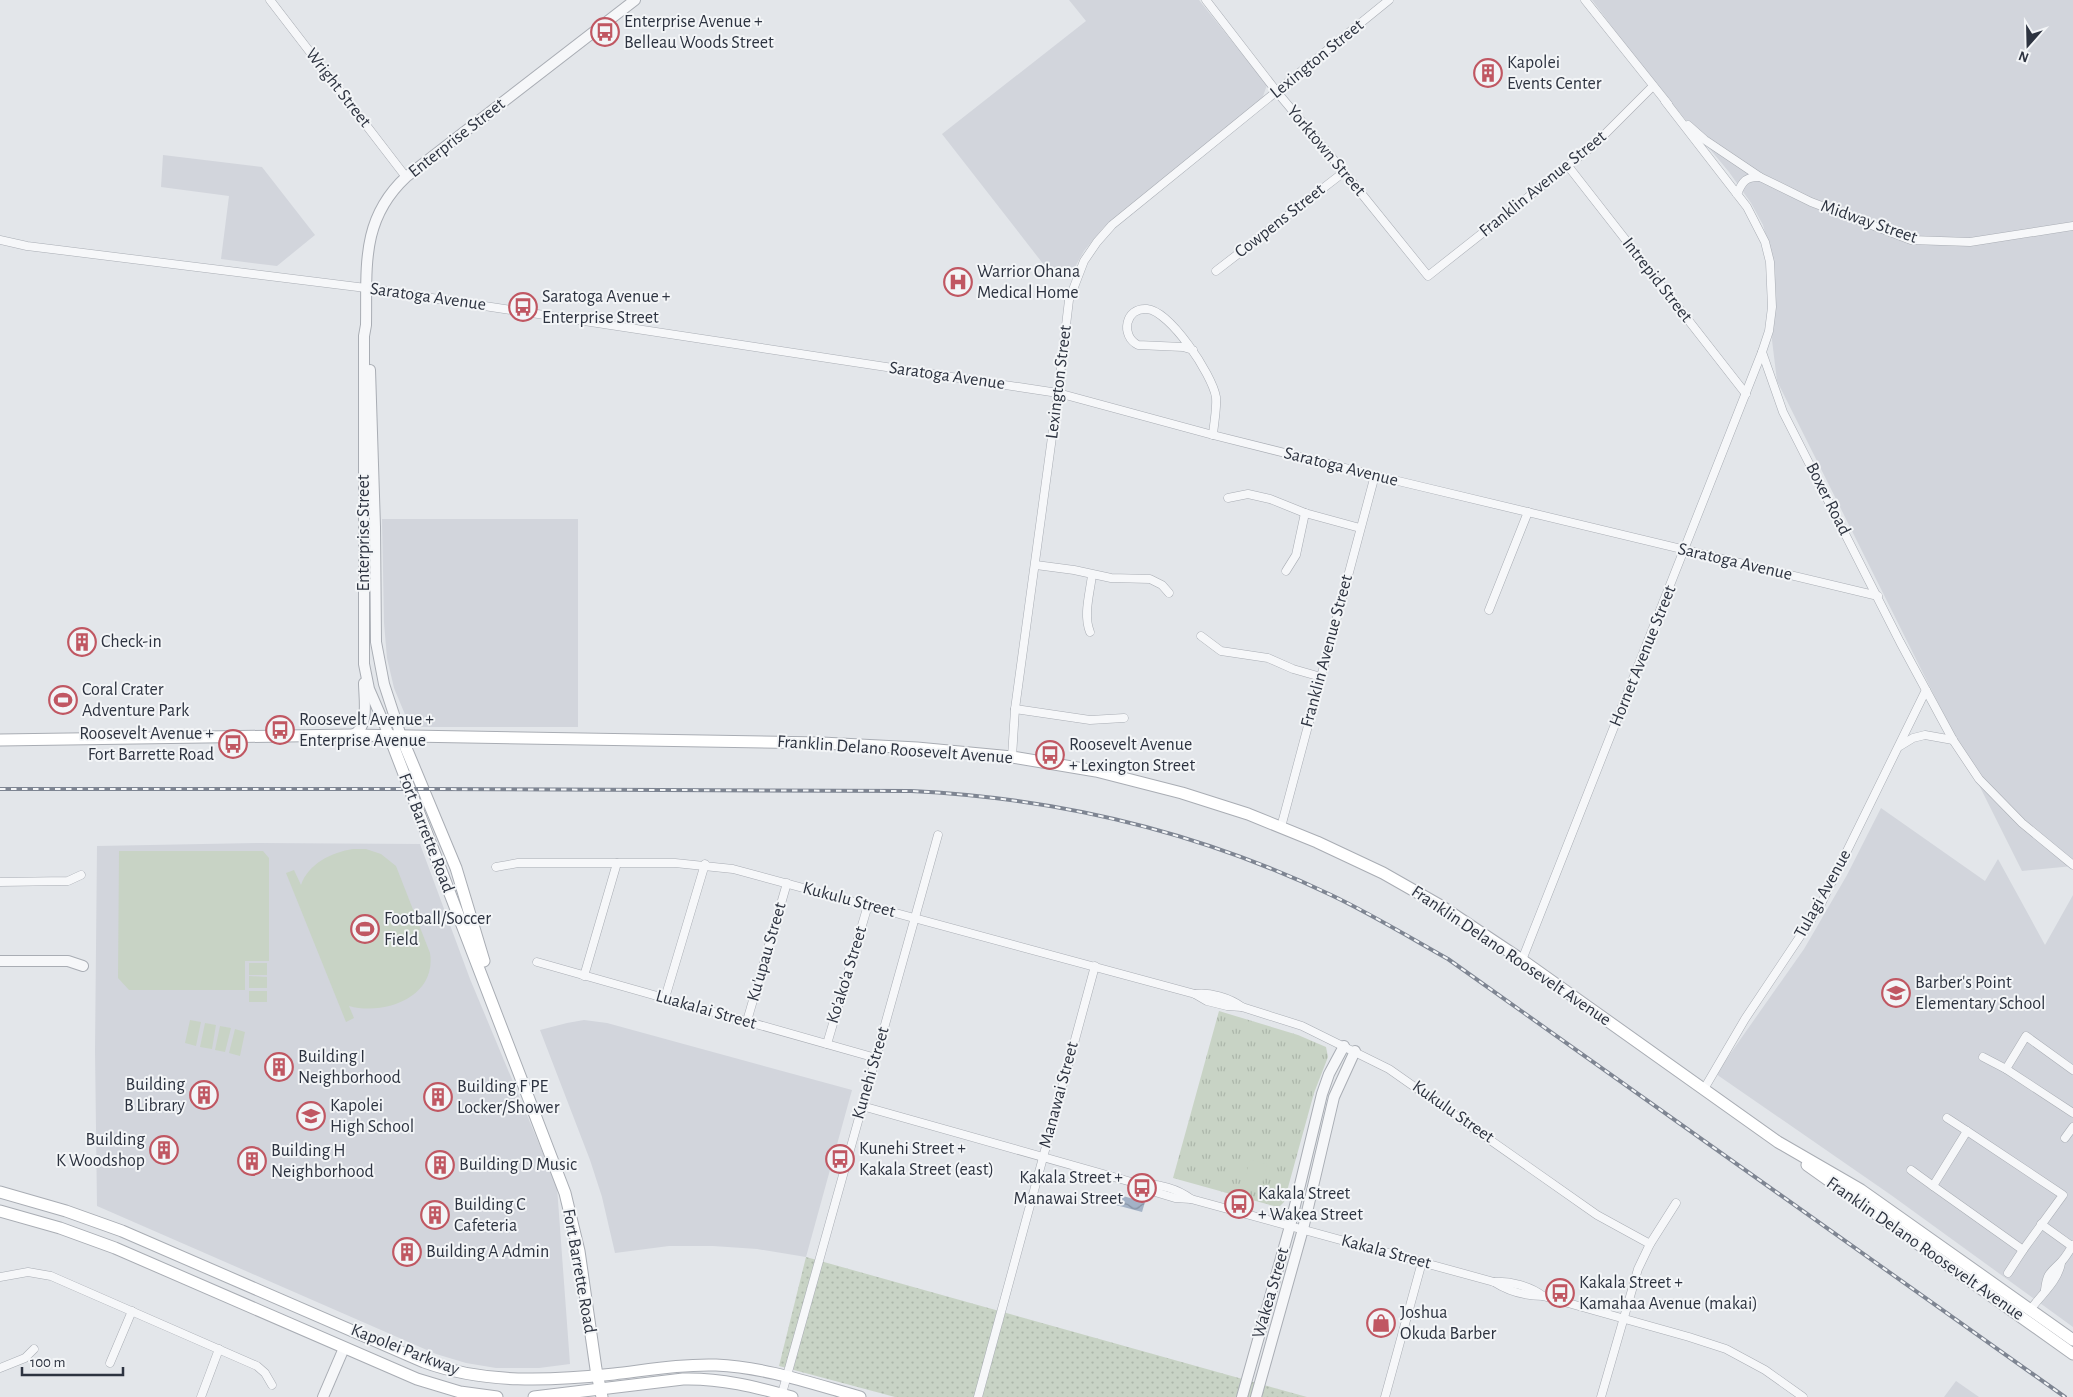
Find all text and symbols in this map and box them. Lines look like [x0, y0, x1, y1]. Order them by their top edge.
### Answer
place label: Enterprise Avenue + Belleau Woods Street [624, 13, 774, 52]
street label: Lexington Street [1267, 16, 1367, 102]
bus stop icon: Enterprise Avenue + Belleau Woods Street [590, 17, 620, 47]
north arrow [2003, 20, 2053, 70]
street label: Wright Street [302, 45, 374, 131]
text: N [2017, 48, 2031, 65]
place label: Kapolei Events Center [1507, 54, 1602, 93]
building icon: Kapolei Events Center [1473, 58, 1503, 88]
street label: Enterprise Street [405, 95, 509, 181]
street label: Yorktown Street [1283, 102, 1369, 200]
street label: Franklin Avenue Street [1476, 127, 1610, 240]
street label: Cowpens Street [1232, 180, 1328, 261]
street label: Midway Street [1818, 197, 1920, 247]
street label: Intrepid Street [1619, 234, 1696, 326]
place label: Warrior Ohana Medical Home [977, 263, 1080, 302]
hospital icon: Warrior Ohana Medical Home [943, 267, 973, 297]
street label: Saratoga Avenue [369, 280, 487, 314]
place label: Saratoga Avenue + Enterprise Street [542, 288, 671, 327]
bus stop icon: Saratoga Avenue + Enterprise Street [508, 292, 538, 322]
street label: Lexington Street [1043, 324, 1075, 440]
street label: Saratoga Avenue [888, 359, 1006, 393]
street label: Saratoga Avenue [1282, 444, 1400, 490]
street label: Boxer Road [1802, 460, 1854, 538]
street label: Enterprise Street [355, 474, 373, 591]
street label: Saratoga Avenue [1676, 540, 1794, 584]
street label: Franklin Avenue Street [1298, 572, 1356, 729]
street label: Hornet Avenue Street [1606, 583, 1680, 729]
building icon: Check-in [67, 627, 97, 657]
place label: Check-in [101, 633, 162, 651]
place label: Coral Crater Adventure Park [82, 681, 190, 720]
sports icon: Coral Crater Adventure Park [48, 685, 78, 715]
place label: Roosevelt Avenue + Enterprise Avenue [299, 711, 434, 750]
bus stop icon: Roosevelt Avenue + Enterprise Avenue [265, 715, 295, 745]
place label: Roosevelt Avenue + Fort Barrette Road [79, 725, 214, 764]
bus stop icon: Roosevelt Avenue + Fort Barrette Road [218, 729, 248, 759]
street label: Franklin Delano Roosevelt Avenue [776, 733, 1014, 767]
place label: Roosevelt Avenue + Lexington Street [1069, 736, 1195, 775]
bus stop icon: Roosevelt Avenue + Lexington Street [1035, 740, 1065, 770]
street label: Fort Barrette Road [395, 771, 457, 895]
street label: Tulagi Avenue [1791, 847, 1855, 941]
street label: Kukulu Street [801, 879, 898, 921]
street label: Franklin Delano Roosevelt Avenue [1408, 882, 1614, 1030]
street label: Ku'upau Street [744, 900, 790, 1004]
place label: Football/Soccer Field [384, 910, 491, 949]
sports icon: Football/Soccer Field [350, 914, 380, 944]
street label: Ko'ako'a Street [824, 924, 870, 1026]
place label: Barber's Point Elementary School [1915, 974, 2046, 1013]
school or university icon: Barber's Point Elementary School [1881, 978, 1911, 1008]
street label: Luakalai Street [654, 987, 759, 1033]
street label: Kunehi Street [849, 1025, 893, 1121]
street label: Manawai Street [1036, 1040, 1082, 1150]
place label: Building I Neighborhood [298, 1048, 401, 1087]
building icon: Building I Neighborhood [264, 1052, 294, 1082]
place label: Building B Library [124, 1076, 185, 1115]
street label: Kukulu Street [1409, 1077, 1497, 1147]
place label: Building F PE Locker/Shower [457, 1078, 560, 1117]
building icon: Building B Library [189, 1080, 219, 1110]
building icon: Building F PE Locker/Shower [423, 1082, 453, 1112]
place label: Kapolei High School [330, 1097, 414, 1136]
school or university icon: Kapolei High School [296, 1101, 326, 1131]
place label: Building K Woodshop [56, 1131, 145, 1170]
building icon: Building K Woodshop [149, 1135, 179, 1165]
place label: Kunehi Street + Kakala Street (east) [859, 1140, 994, 1179]
place label: Building H Neighborhood [271, 1142, 374, 1181]
bus stop icon: Kunehi Street + Kakala Street (east) [825, 1144, 855, 1174]
building icon: Building H Neighborhood [237, 1146, 267, 1176]
building icon: Building D Music [425, 1150, 455, 1180]
place label: Building D Music [459, 1156, 577, 1174]
place label: Kakala Street + Manawai Street [1014, 1169, 1123, 1208]
bus stop icon: Kakala Street + Manawai Street [1127, 1173, 1157, 1203]
street label: Franklin Delano Roosevelt Avenue [1823, 1174, 2027, 1324]
place label: Kakala Street + Wakea Street [1258, 1185, 1363, 1224]
bus stop icon: Kakala Street + Wakea Street [1224, 1189, 1254, 1219]
place label: Building C Cafeteria [454, 1196, 526, 1235]
building icon: Building C Cafeteria [420, 1200, 450, 1230]
street label: Fort Barrette Road [559, 1207, 599, 1335]
street label: Kakala Street [1339, 1231, 1433, 1273]
building icon: Building A Admin [392, 1237, 422, 1267]
place label: Building A Admin [426, 1243, 549, 1261]
street label: Wakea Street [1249, 1245, 1293, 1340]
place label: Kakala Street + Kamahaa Avenue (makai) [1579, 1274, 1758, 1313]
bus stop icon: Kakala Street + Kamahaa Avenue (makai) [1545, 1278, 1575, 1308]
place label: Joshua Okuda Barber [1400, 1304, 1497, 1343]
shop icon: Joshua Okuda Barber [1366, 1308, 1396, 1338]
street label: Kapolei Parkway [348, 1321, 462, 1379]
scale bar [22, 1344, 124, 1376]
text: 100 m [30, 1355, 65, 1370]

